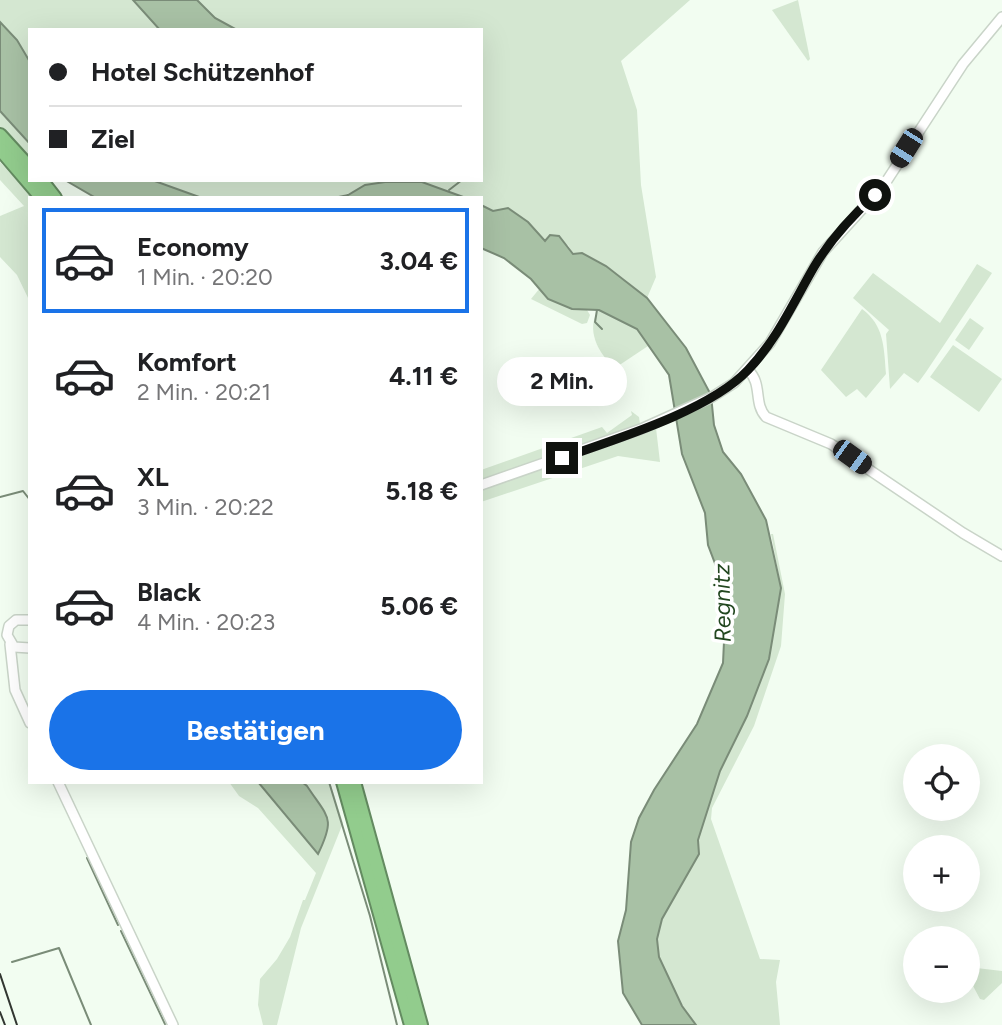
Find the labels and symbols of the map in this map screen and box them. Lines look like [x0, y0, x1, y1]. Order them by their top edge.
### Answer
car [886, 125, 927, 171]
route start [859, 179, 891, 211]
callout: 2 Min. [497, 356, 627, 406]
car [829, 436, 876, 478]
route end [546, 442, 578, 474]
water label: Regnitz [707, 563, 737, 643]

